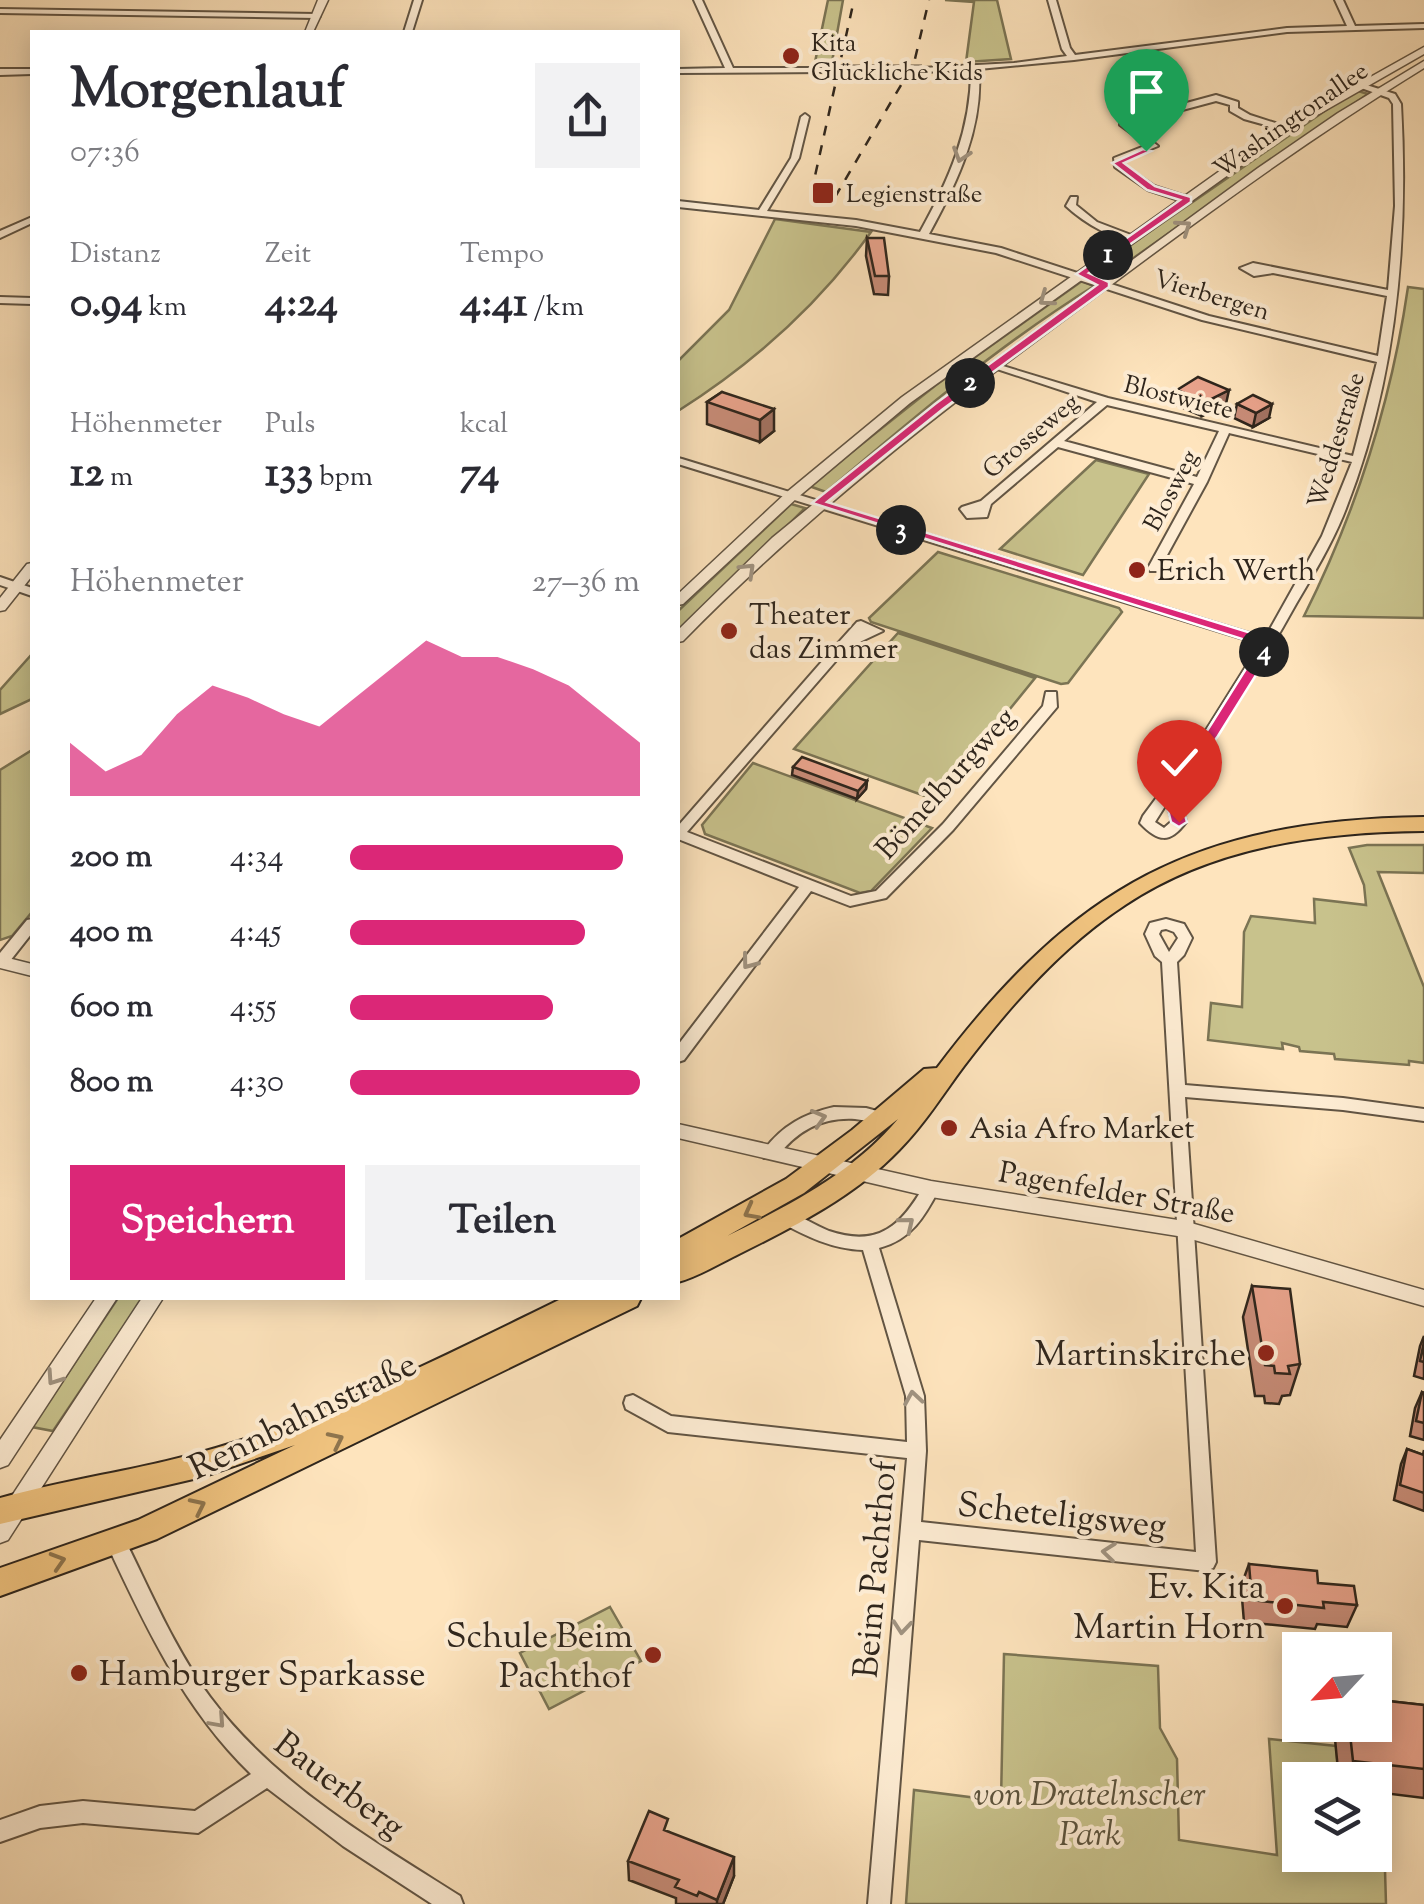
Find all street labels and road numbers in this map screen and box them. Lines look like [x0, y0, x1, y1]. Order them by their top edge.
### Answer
street label: Washingtonallee [1207, 55, 1376, 188]
street label: Vierbergen [1149, 262, 1274, 332]
street label: Blostwiete [1120, 368, 1237, 430]
street label: Weddestraße [1300, 368, 1376, 513]
street label: Grosseweg [976, 386, 1088, 488]
street label: Blosweg [1136, 444, 1209, 539]
street label: Bömelburgweg [867, 699, 1027, 870]
street label: Pagenfelder Straße [995, 1153, 1238, 1236]
street label: Rennbahnstraße [181, 1341, 426, 1495]
street label: Beim Pachthof [843, 1456, 913, 1681]
street label: Scheteligsweg [955, 1481, 1169, 1554]
street label: Bauerberg [262, 1721, 414, 1853]

